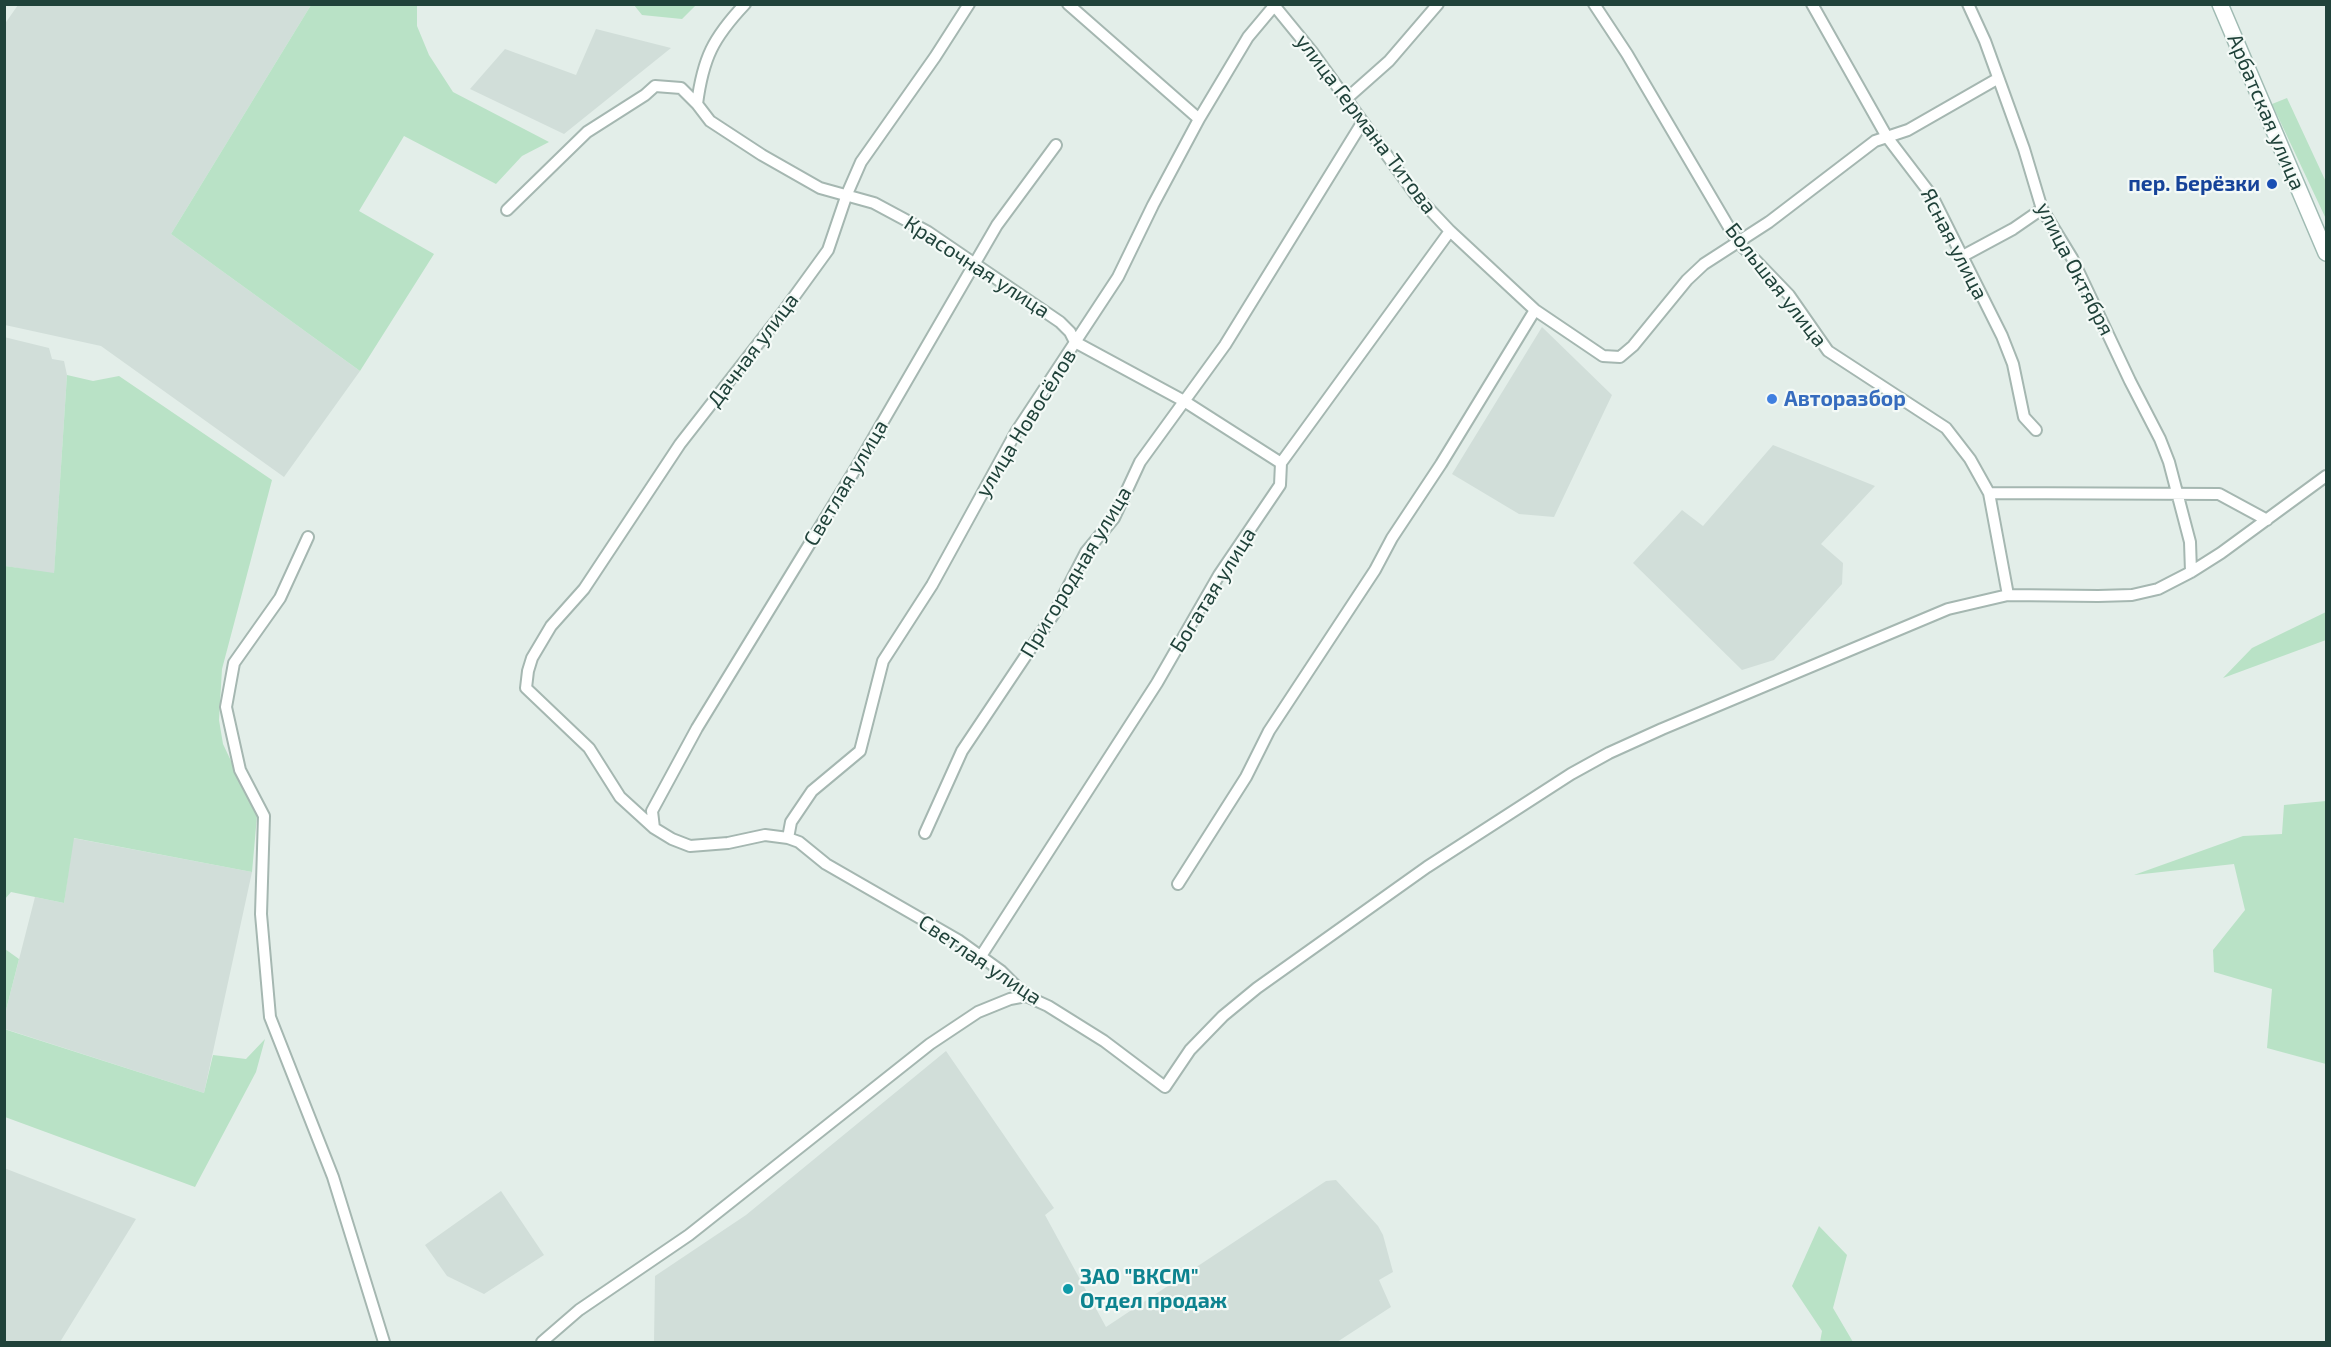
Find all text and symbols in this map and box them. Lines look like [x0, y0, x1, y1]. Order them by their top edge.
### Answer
street label: улица Германа Титова [1290, 29, 1442, 219]
street label: Арбатская улица [2222, 30, 2310, 194]
place label: пер. Берёзки [2128, 171, 2260, 197]
marker: пер. Берёзки [2265, 177, 2279, 191]
street label: Ясная улица [1915, 184, 1993, 304]
street label: улица Октября [2031, 198, 2119, 340]
street label: Красочная улица [900, 211, 1054, 323]
street label: Большая улица [1720, 218, 1832, 352]
street label: Дачная улица [702, 288, 804, 412]
street label: улица Новосёлов [970, 344, 1082, 502]
place label: Авторазбор [1784, 386, 1906, 412]
marker: Авторазбор [1765, 392, 1779, 406]
street label: Светлая улица [798, 415, 894, 551]
street label: Пригородная улица [1015, 482, 1137, 662]
street label: Богатая улица [1165, 523, 1261, 657]
street label: Светлая улица [914, 910, 1046, 1010]
place label: ЗАО "ВКСМ" Отдел продаж [1080, 1264, 1227, 1314]
marker: ЗАО "ВКСМ" Отдел продаж [1061, 1282, 1075, 1296]

